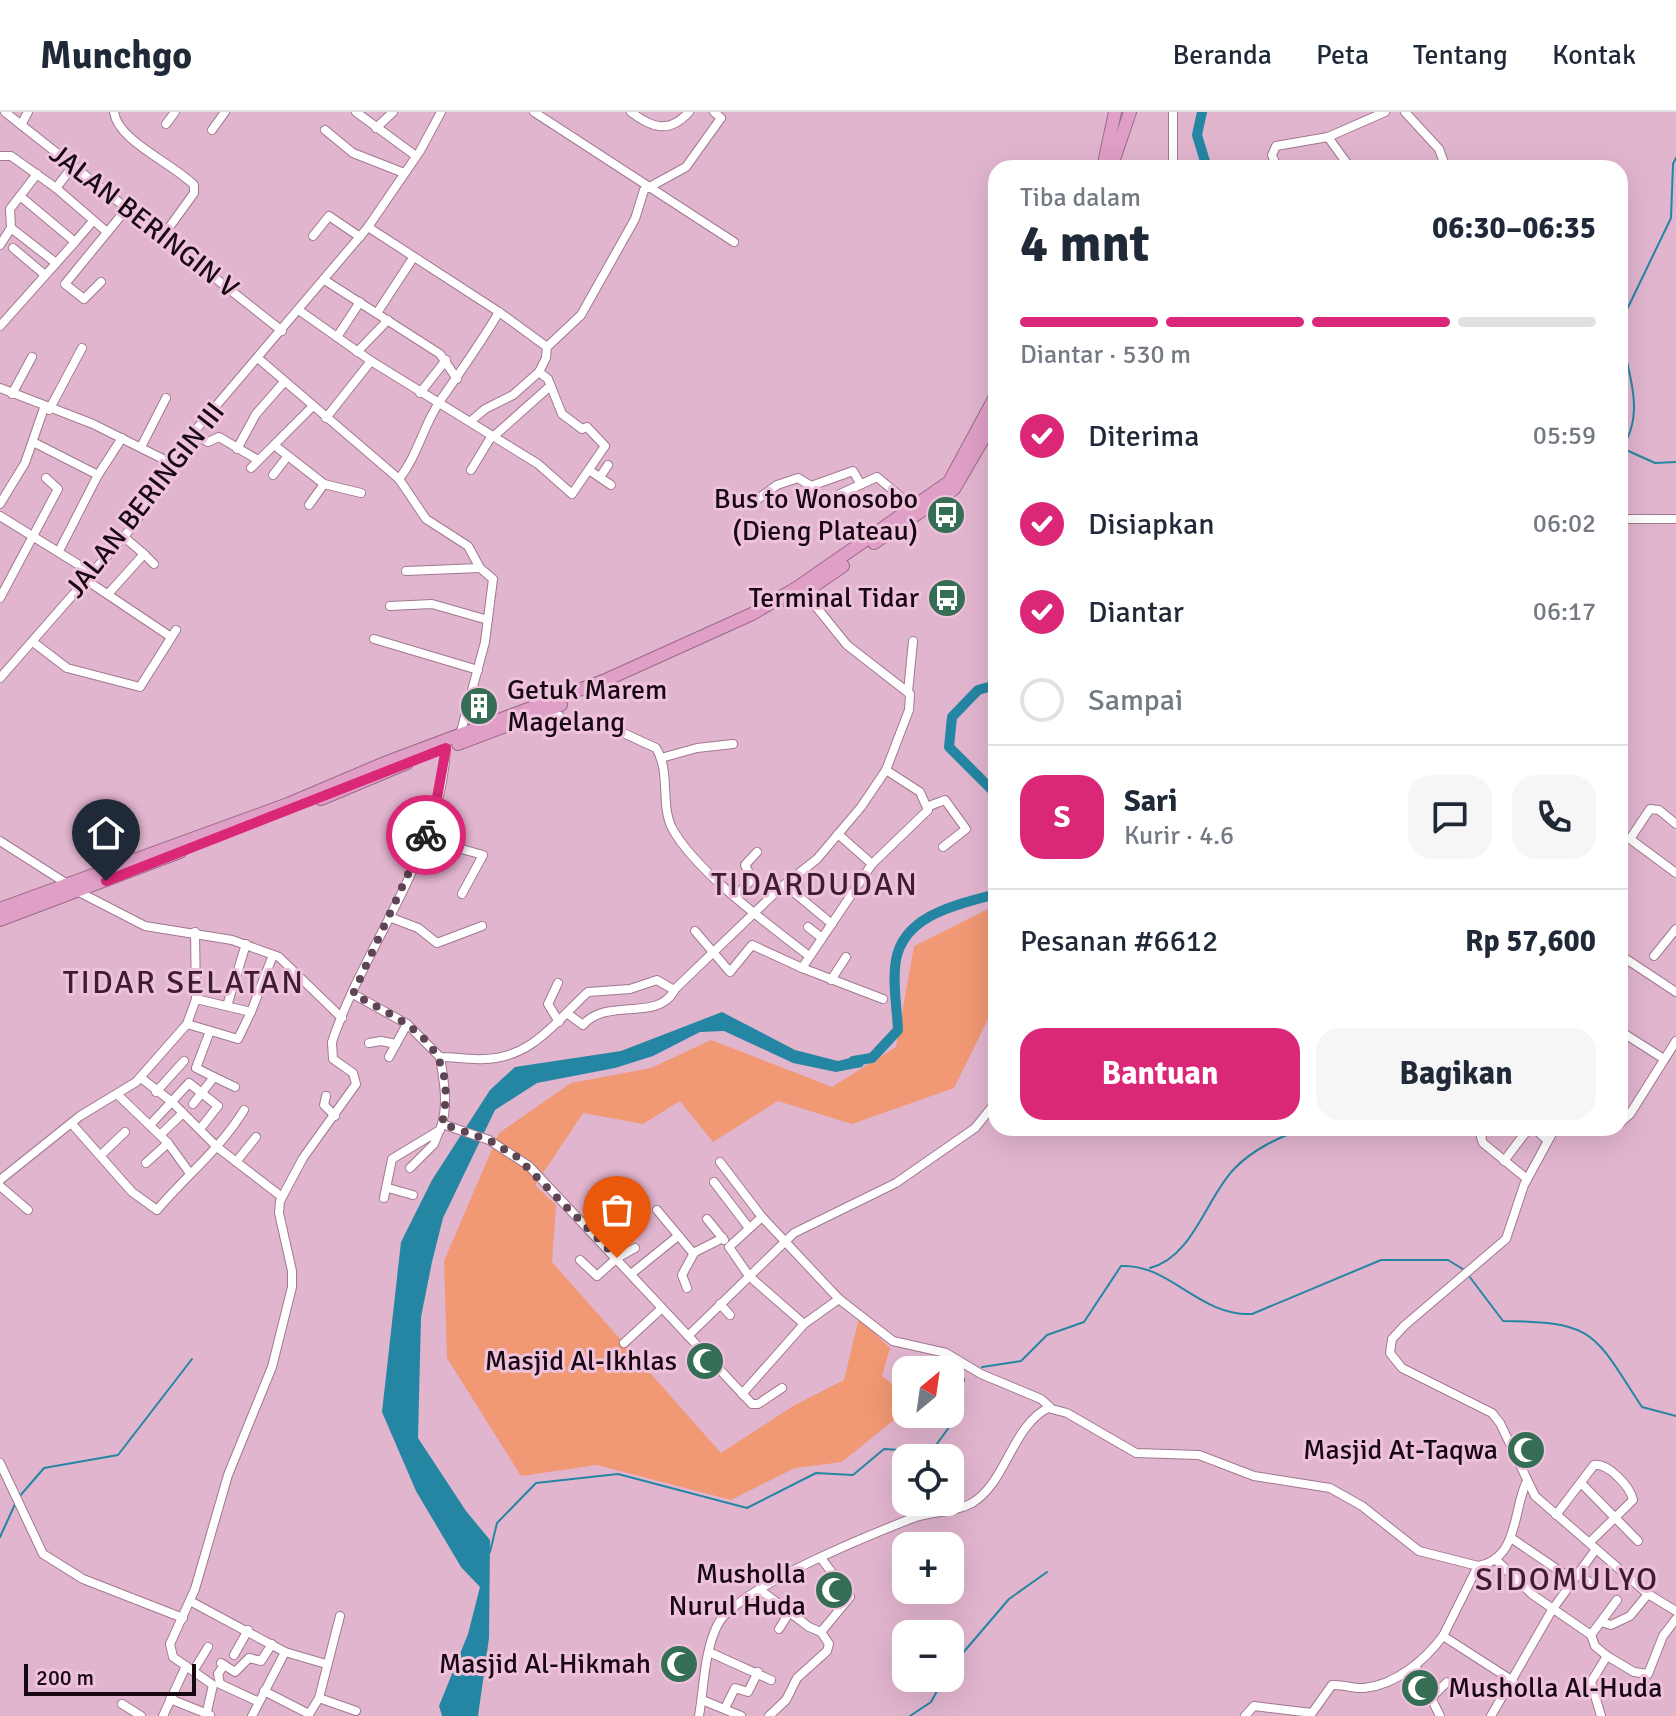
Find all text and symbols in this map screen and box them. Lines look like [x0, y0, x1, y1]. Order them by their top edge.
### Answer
text: Munchgo [40, 32, 192, 79]
text: Beranda [1172, 38, 1272, 72]
text: Peta [1316, 38, 1369, 72]
text: Tentang [1413, 38, 1508, 72]
text: Kontak [1552, 38, 1636, 72]
street label: JALAN BERINGIN V [43, 137, 245, 305]
text: Tiba dalam [1020, 182, 1141, 214]
text: 06:30–06:35 [1432, 210, 1596, 247]
text: 4 mnt [1020, 212, 1149, 276]
text: Diantar · 530 m [1020, 339, 1191, 371]
street label: JALAN BERINGIN III [58, 395, 232, 605]
icon: check [1020, 414, 1064, 458]
text: Diterima [1088, 418, 1199, 455]
text: 05:59 [1533, 420, 1596, 452]
place label: Bus to Wonosobo (Dieng Plateau) [714, 482, 918, 548]
bus stop icon: Bus to Wonosobo (Dieng Plateau) [925, 494, 967, 536]
icon: check [1020, 502, 1064, 546]
text: Disiapkan [1088, 506, 1215, 543]
text: 06:02 [1533, 508, 1596, 540]
bus stop icon: Terminal Tidar [926, 577, 968, 619]
place label: Terminal Tidar [749, 581, 920, 615]
icon: check [1020, 590, 1064, 634]
text: Diantar [1088, 594, 1184, 631]
text: 06:17 [1533, 596, 1596, 628]
place label: Getuk Marem Magelang [507, 673, 667, 739]
text: Sampai [1088, 682, 1183, 719]
building icon: Getuk Marem Magelang [458, 685, 500, 727]
button: chat [1408, 775, 1492, 859]
button: phone [1512, 775, 1596, 859]
text: Sari [1124, 783, 1178, 820]
courier [386, 795, 466, 875]
pin [72, 799, 140, 881]
text: S [1054, 799, 1070, 836]
icon: home [84, 811, 128, 855]
icon: bike [404, 813, 448, 857]
text: Kurir · 4.6 [1124, 820, 1234, 852]
district label: TIDARDUDAN [711, 865, 919, 904]
text: Pesanan #6612 [1020, 923, 1218, 960]
text: Rp 57,600 [1465, 923, 1596, 960]
district label: TIDAR SELATAN [63, 963, 305, 1002]
button: Bantuan [1020, 1028, 1300, 1120]
button: Bagikan [1316, 1028, 1596, 1120]
pin [583, 1176, 651, 1258]
icon: bag [595, 1188, 639, 1232]
mosque icon: Masjid Al-Ikhlas [684, 1340, 726, 1382]
place label: Masjid Al-Ikhlas [485, 1344, 677, 1378]
north arrow [892, 1356, 964, 1428]
map controls [892, 1356, 964, 1692]
mosque icon: Masjid At-Taqwa [1505, 1429, 1547, 1471]
place label: Masjid At-Taqwa [1303, 1433, 1498, 1467]
button: locate [892, 1444, 964, 1516]
button: + [892, 1532, 964, 1604]
place label: Musholla Nurul Huda [668, 1557, 806, 1623]
district label: SIDOMULYO [1475, 1560, 1659, 1599]
mosque icon: Musholla Nurul Huda [813, 1569, 855, 1611]
button: − [892, 1620, 964, 1692]
mosque icon: Masjid Al-Hikmah [658, 1643, 700, 1685]
place label: Masjid Al-Hikmah [439, 1647, 651, 1681]
scale bar [24, 1660, 196, 1696]
text: 200 m [36, 1664, 94, 1691]
mosque icon: Musholla Al-Huda [1399, 1667, 1441, 1709]
place label: Musholla Al-Huda [1448, 1671, 1662, 1705]

